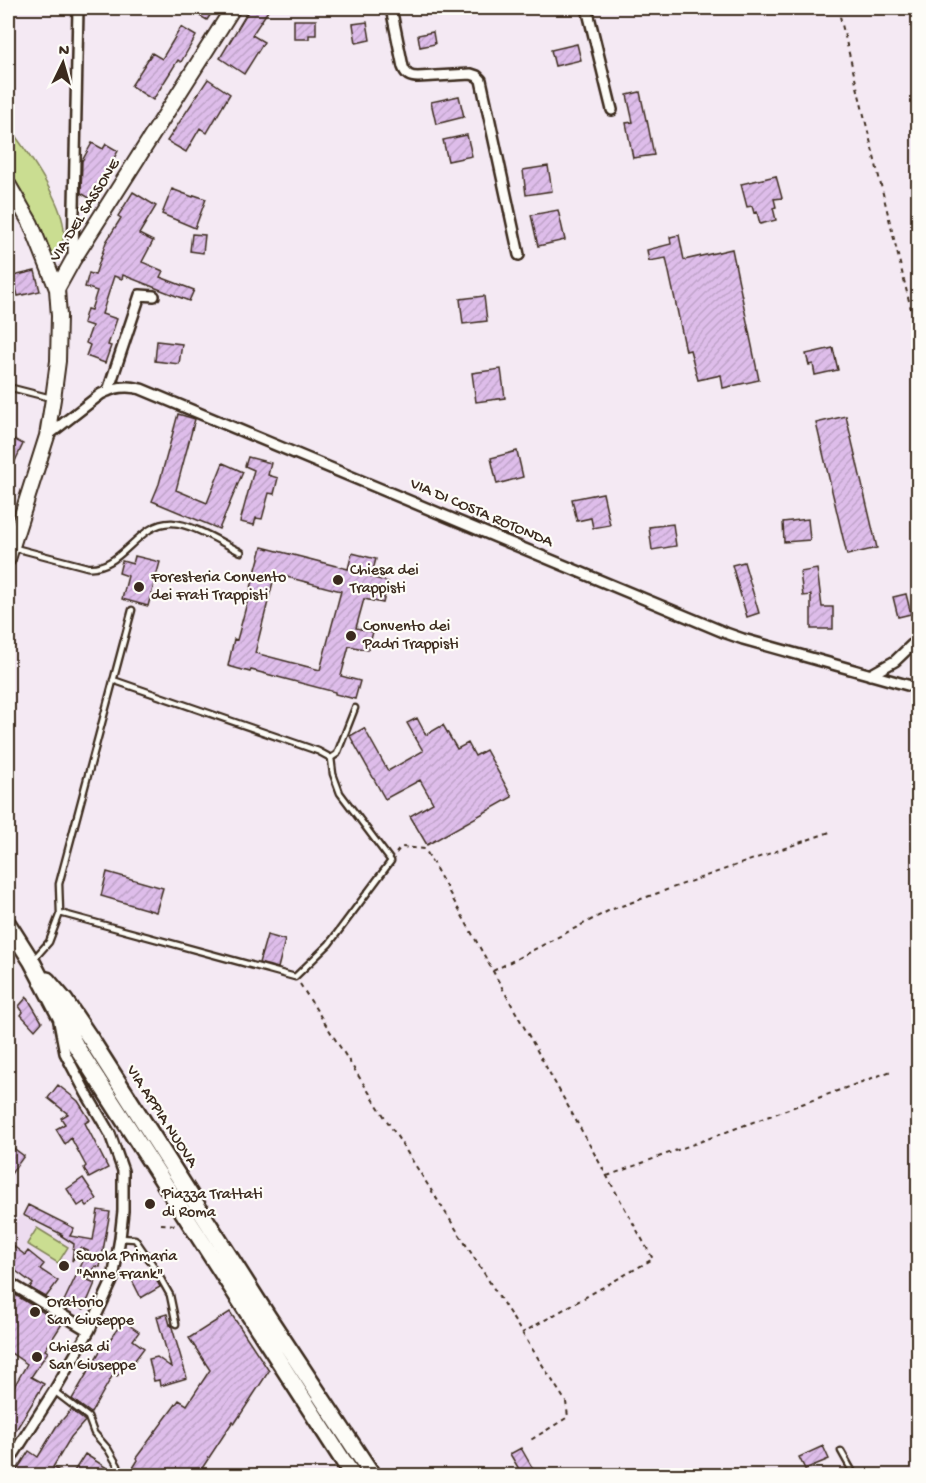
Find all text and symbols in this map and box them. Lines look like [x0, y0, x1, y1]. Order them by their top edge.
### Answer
north arrow [33, 33, 93, 93]
text: N [58, 42, 71, 62]
street label: VIA DEL SASSONE [46, 155, 126, 267]
street label: VIA DI COSTA ROTONDA [406, 475, 557, 553]
place label: Chiesa dei Trappisti [349, 562, 419, 599]
place label: Foresteria Convento dei Frati Trappisti [150, 569, 286, 606]
marker: Chiesa dei Trappisti [331, 573, 345, 587]
marker: Foresteria Convento dei Frati Trappisti [132, 580, 146, 594]
place label: Convento dei Padri Trappisti [362, 618, 459, 655]
marker: Convento dei Padri Trappisti [344, 629, 358, 643]
street label: VIA APPIA NUOVA [120, 1062, 202, 1173]
place label: Piazza Trattati di Roma [161, 1186, 263, 1223]
marker: Piazza Trattati di Roma [143, 1197, 157, 1211]
place label: Scuola Primaria "Anne Frank" [76, 1248, 178, 1285]
marker: Scuola Primaria "Anne Frank" [57, 1259, 71, 1273]
place label: Oratorio San Giuseppe [47, 1294, 135, 1331]
marker: Oratorio San Giuseppe [28, 1305, 42, 1319]
place label: Chiesa di San Giuseppe [49, 1339, 137, 1376]
marker: Chiesa di San Giuseppe [30, 1350, 44, 1364]

